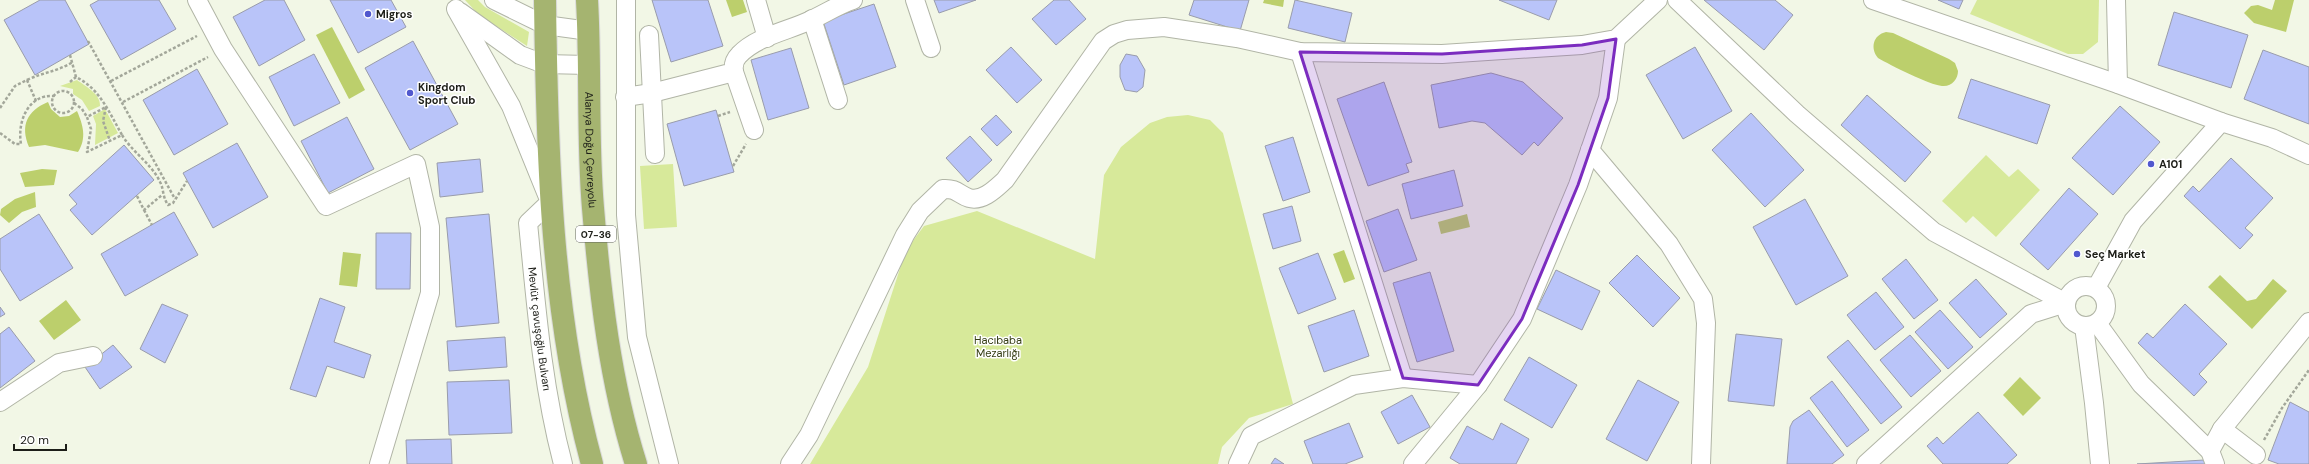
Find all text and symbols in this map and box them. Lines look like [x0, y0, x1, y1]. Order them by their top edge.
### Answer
place label: Migros [376, 7, 412, 21]
marker: Migros [363, 9, 373, 19]
place label: Kingdom Sport Club [418, 80, 475, 107]
marker: Kingdom Sport Club [405, 88, 415, 98]
street label: Alanya Doğu Çevreyolu [582, 92, 600, 209]
place label: A101 [2159, 157, 2182, 171]
marker: A101 [2146, 159, 2156, 169]
road number: 07-36 [576, 226, 616, 242]
place label: Seç Market [2085, 247, 2146, 261]
marker: Seç Market [2072, 249, 2082, 259]
street label: Mevlüt çavuşoğlu Bulvarı [525, 266, 554, 392]
park label: Hacıbaba Mezarlığı [974, 333, 1022, 360]
scale bar [14, 426, 66, 452]
text: 20 m [20, 432, 49, 448]

